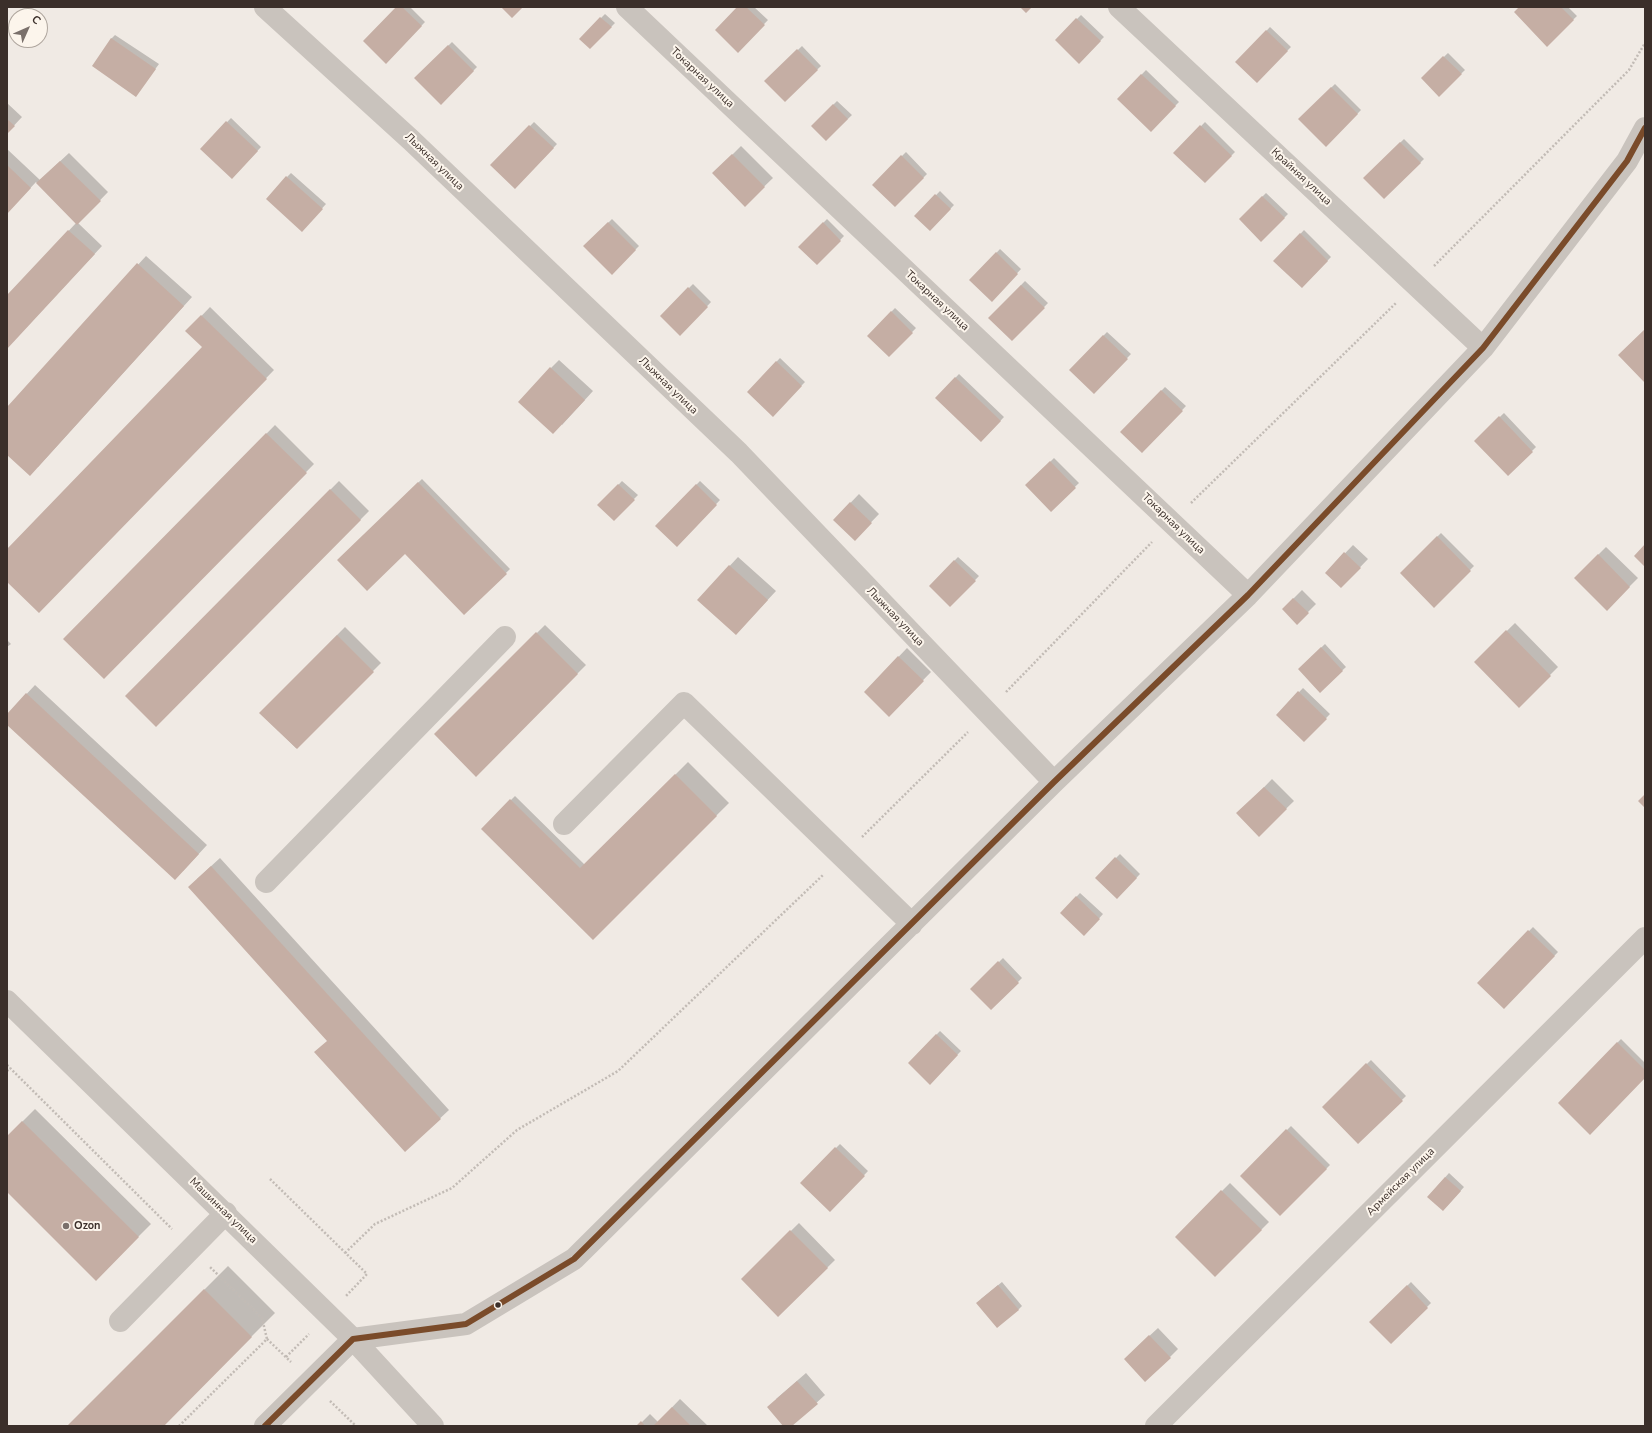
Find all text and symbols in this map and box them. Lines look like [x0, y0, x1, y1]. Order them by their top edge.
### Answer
north arrow [8, 8, 48, 48]
text: С [28, 12, 44, 28]
street label: Токарная улица [667, 45, 737, 111]
street label: Лыжная улица [402, 131, 466, 193]
street label: Крайняя улица [1268, 146, 1334, 208]
street label: Токарная улица [902, 268, 972, 334]
street label: Лыжная улица [636, 355, 700, 417]
street label: Токарная улица [1139, 491, 1207, 557]
street label: Лыжная улица [864, 585, 926, 649]
street label: Армейская улица [1364, 1145, 1438, 1219]
street label: Машинная улица [186, 1175, 260, 1247]
place label: Ozon [74, 1219, 101, 1233]
marker: Ozon [61, 1221, 71, 1231]
unlabelled marker [493, 1300, 503, 1310]

